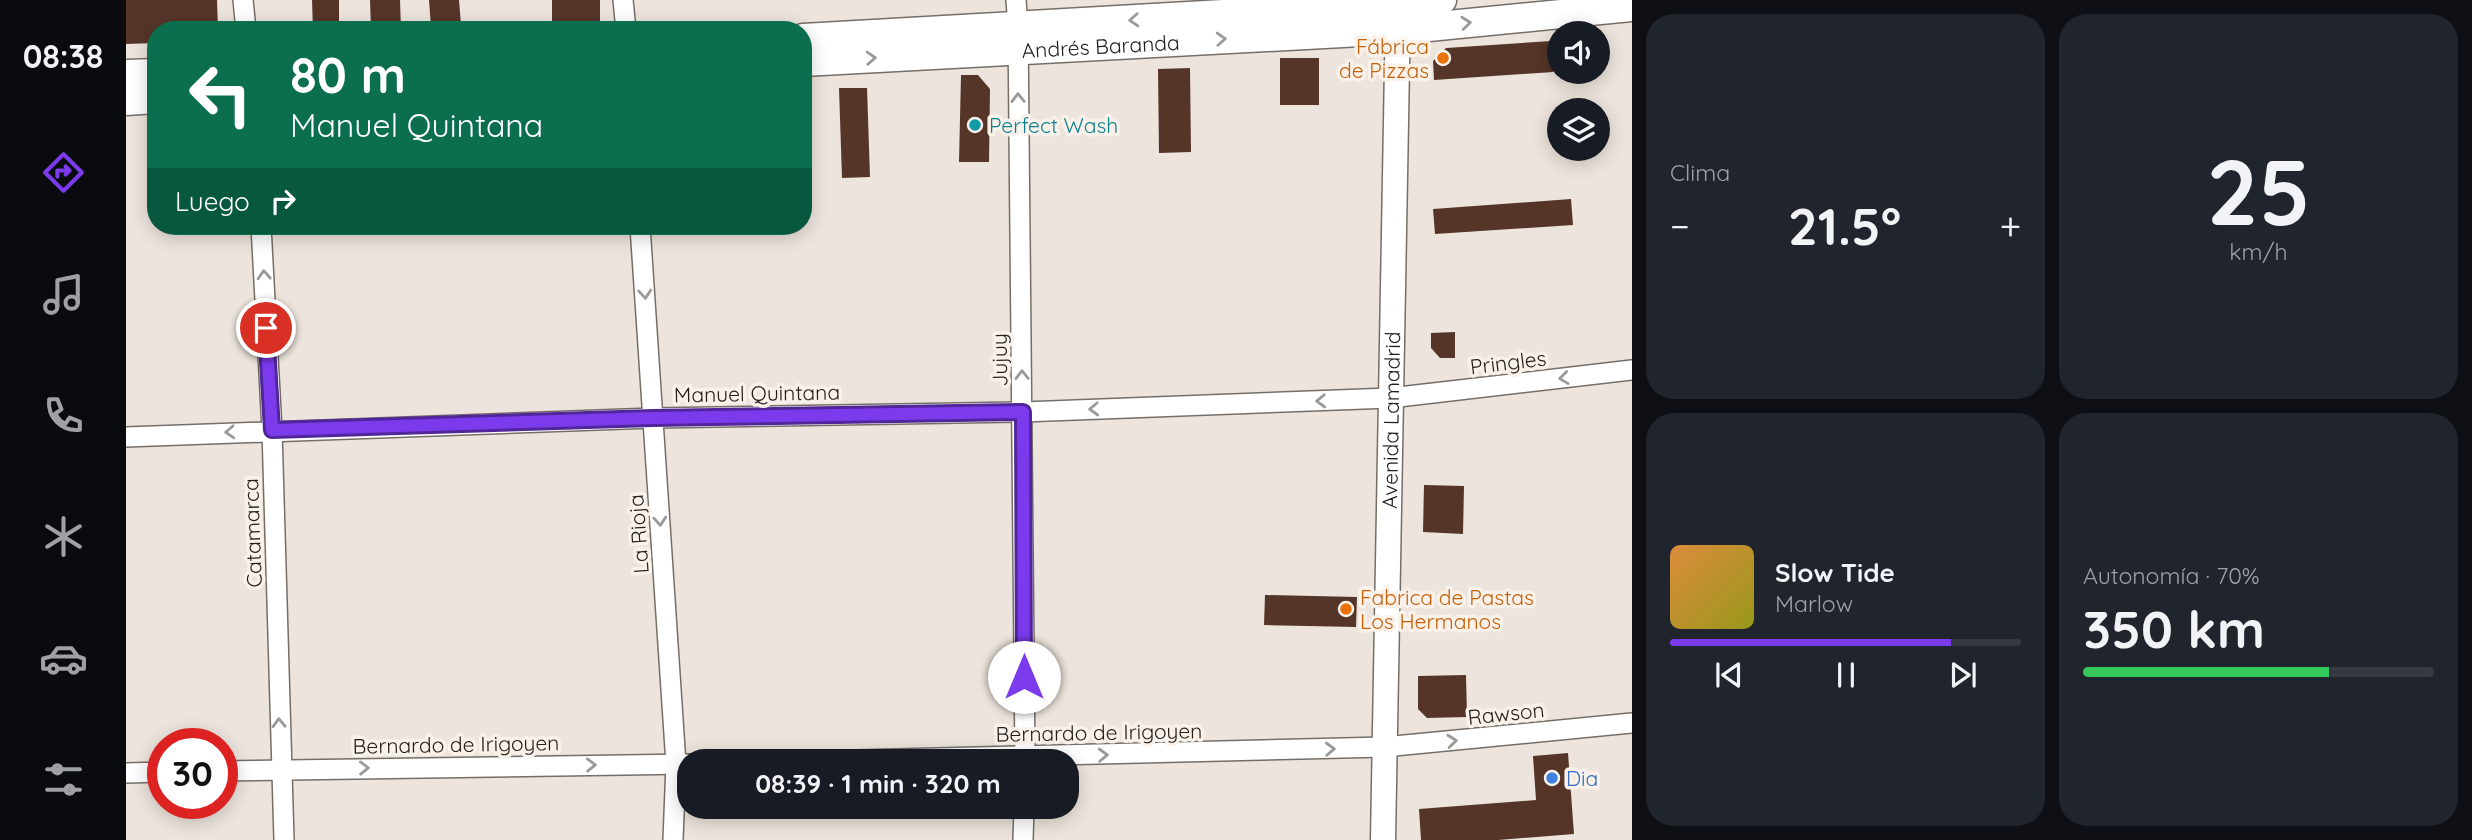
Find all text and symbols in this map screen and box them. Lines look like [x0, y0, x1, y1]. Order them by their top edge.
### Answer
one-way arrow [1128, 12, 1139, 27]
one-way arrow [1460, 16, 1472, 31]
map controls [1547, 21, 1610, 161]
button: sound [1547, 21, 1610, 84]
street label: Andrés Baranda [1021, 29, 1180, 63]
one-way arrow [1216, 32, 1227, 47]
place label: Fábrica de Pizzas [1339, 33, 1429, 83]
text: 08:38 [23, 36, 103, 76]
text: 80 m [290, 44, 406, 105]
icon: left [175, 49, 266, 140]
marker: Fábrica de Pizzas [1435, 50, 1451, 66]
one-way arrow [866, 51, 877, 66]
one-way arrow [1010, 92, 1026, 103]
button: layers [1547, 98, 1610, 161]
text: Manuel Quintana [290, 105, 543, 145]
place label: Perfect Wash [989, 112, 1118, 138]
marker: Perfect Wash [967, 117, 983, 133]
text: 25 [2206, 134, 2311, 248]
icon: directions [39, 148, 88, 197]
text: Clima [1670, 158, 1730, 187]
icon: right [264, 182, 302, 220]
text: Luego [175, 185, 250, 218]
text: 21.5° [1788, 193, 1901, 258]
text: − [1670, 202, 1690, 250]
text: + [2000, 202, 2021, 250]
text: km/h [2229, 237, 2288, 266]
one-way arrow [256, 269, 271, 280]
icon: music [39, 270, 88, 319]
one-way arrow [637, 289, 652, 300]
pin [236, 298, 296, 358]
icon: arrive [247, 309, 285, 347]
street label: Avenida Lamadrid [1376, 331, 1405, 509]
street label: Jujuy [986, 333, 1012, 387]
street label: Pringles [1468, 344, 1548, 380]
one-way arrow [1014, 369, 1030, 379]
one-way arrow [1558, 371, 1570, 386]
street label: Manuel Quintana [674, 379, 840, 407]
icon: phone [39, 391, 88, 440]
one-way arrow [1316, 393, 1327, 408]
one-way arrow [1088, 401, 1099, 417]
one-way arrow [224, 425, 235, 440]
street label: Catamarca [237, 478, 267, 588]
street label: La Rioja [622, 494, 654, 574]
icon: climate [39, 512, 88, 561]
one-way arrow [652, 516, 667, 527]
text: Slow Tide [1775, 556, 1895, 589]
text: Autonomía · 70% [2083, 561, 2260, 590]
place label: Fabrica de Pastas Los Hermanos [1360, 584, 1534, 634]
text: Marlow [1775, 589, 1853, 618]
text: 350 km [2083, 596, 2265, 661]
marker: Fabrica de Pastas Los Hermanos [1338, 601, 1354, 617]
icon: car [39, 634, 88, 683]
position arrow [987, 640, 1061, 714]
icon: previous [1710, 656, 1748, 694]
icon: pause [1827, 656, 1865, 694]
icon: next [1944, 656, 1982, 694]
street label: Rawson [1466, 696, 1546, 730]
one-way arrow [272, 717, 287, 728]
street label: Bernardo de Irigoyen [995, 717, 1203, 747]
speed limit sign: 30 [147, 728, 238, 819]
street label: Bernardo de Irigoyen [352, 729, 560, 759]
one-way arrow [1447, 734, 1458, 749]
one-way arrow [1326, 741, 1336, 757]
one-way arrow [1098, 747, 1109, 763]
icon: filters [39, 755, 88, 804]
one-way arrow [587, 757, 597, 773]
one-way arrow [359, 761, 370, 776]
place label: Dia [1566, 765, 1598, 791]
text: 08:39 · 1 min · 320 m [755, 767, 1001, 800]
marker: Dia [1544, 770, 1560, 786]

